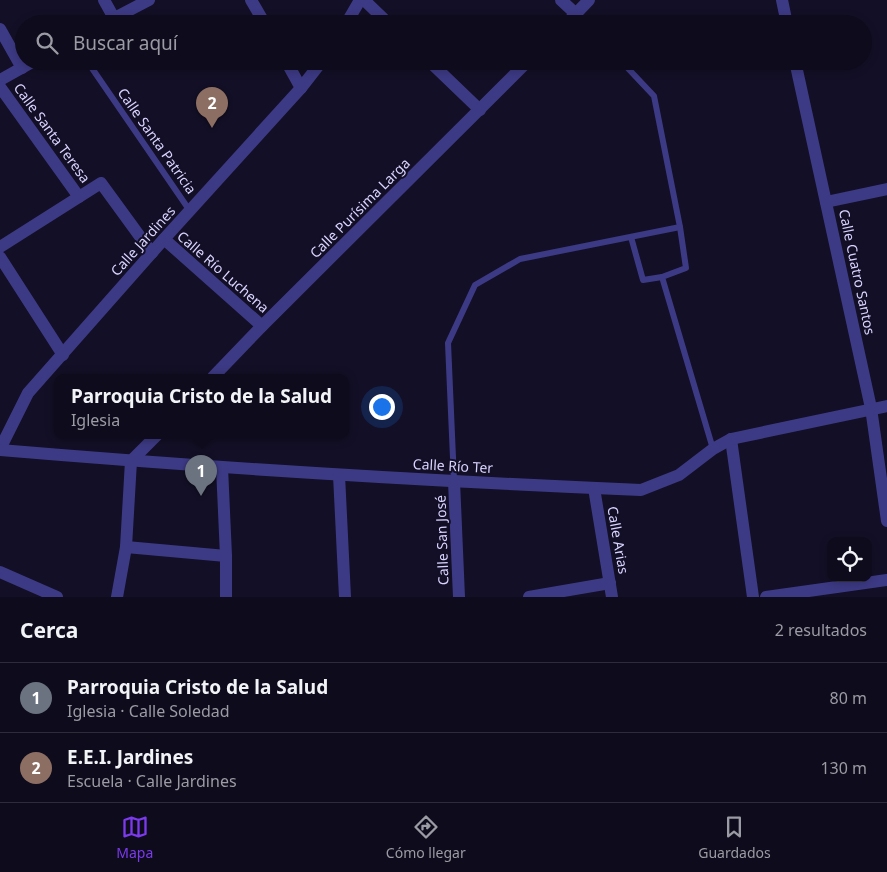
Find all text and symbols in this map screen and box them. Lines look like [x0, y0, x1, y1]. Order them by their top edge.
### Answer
search box [15, 15, 872, 70]
icon: search [33, 29, 61, 57]
text: Buscar aquí [73, 30, 178, 56]
street label: Calle Santa Teresa [10, 79, 95, 186]
street label: Calle Santa Patricia [114, 84, 201, 197]
pin: 2 [196, 87, 228, 128]
street label: Calle Purísima Larga [305, 153, 414, 262]
street label: Calle Jardines [106, 201, 179, 280]
street label: Calle Cuatro Santos [835, 207, 880, 337]
street label: Calle Río Luchena [173, 227, 273, 317]
popup [54, 374, 349, 439]
text: Parroquia Cristo de la Salud [71, 383, 332, 409]
your location [369, 394, 395, 420]
text: Iglesia [71, 409, 120, 431]
street label: Calle Río Ter [412, 454, 494, 477]
pin: 1 [185, 455, 217, 496]
street label: Calle San José [430, 495, 453, 585]
street label: Calle Arias [603, 505, 634, 576]
map controls [827, 537, 872, 582]
button: locate [827, 537, 872, 582]
text: Cerca [20, 616, 78, 644]
text: 2 resultados [775, 619, 867, 641]
text: Parroquia Cristo de la Salud [67, 674, 328, 700]
text: 1 [31, 687, 41, 709]
text: 80 m [830, 687, 867, 709]
text: Iglesia · Calle Soledad [67, 700, 230, 722]
text: E.E.I. Jardines [67, 744, 193, 770]
text: 2 [31, 757, 41, 779]
text: 130 m [820, 757, 867, 779]
text: Escuela · Calle Jardines [67, 770, 237, 792]
tab: Mapa [116, 813, 153, 862]
tab: Cómo llegar [386, 813, 466, 862]
tab: Guardados [698, 813, 771, 862]

